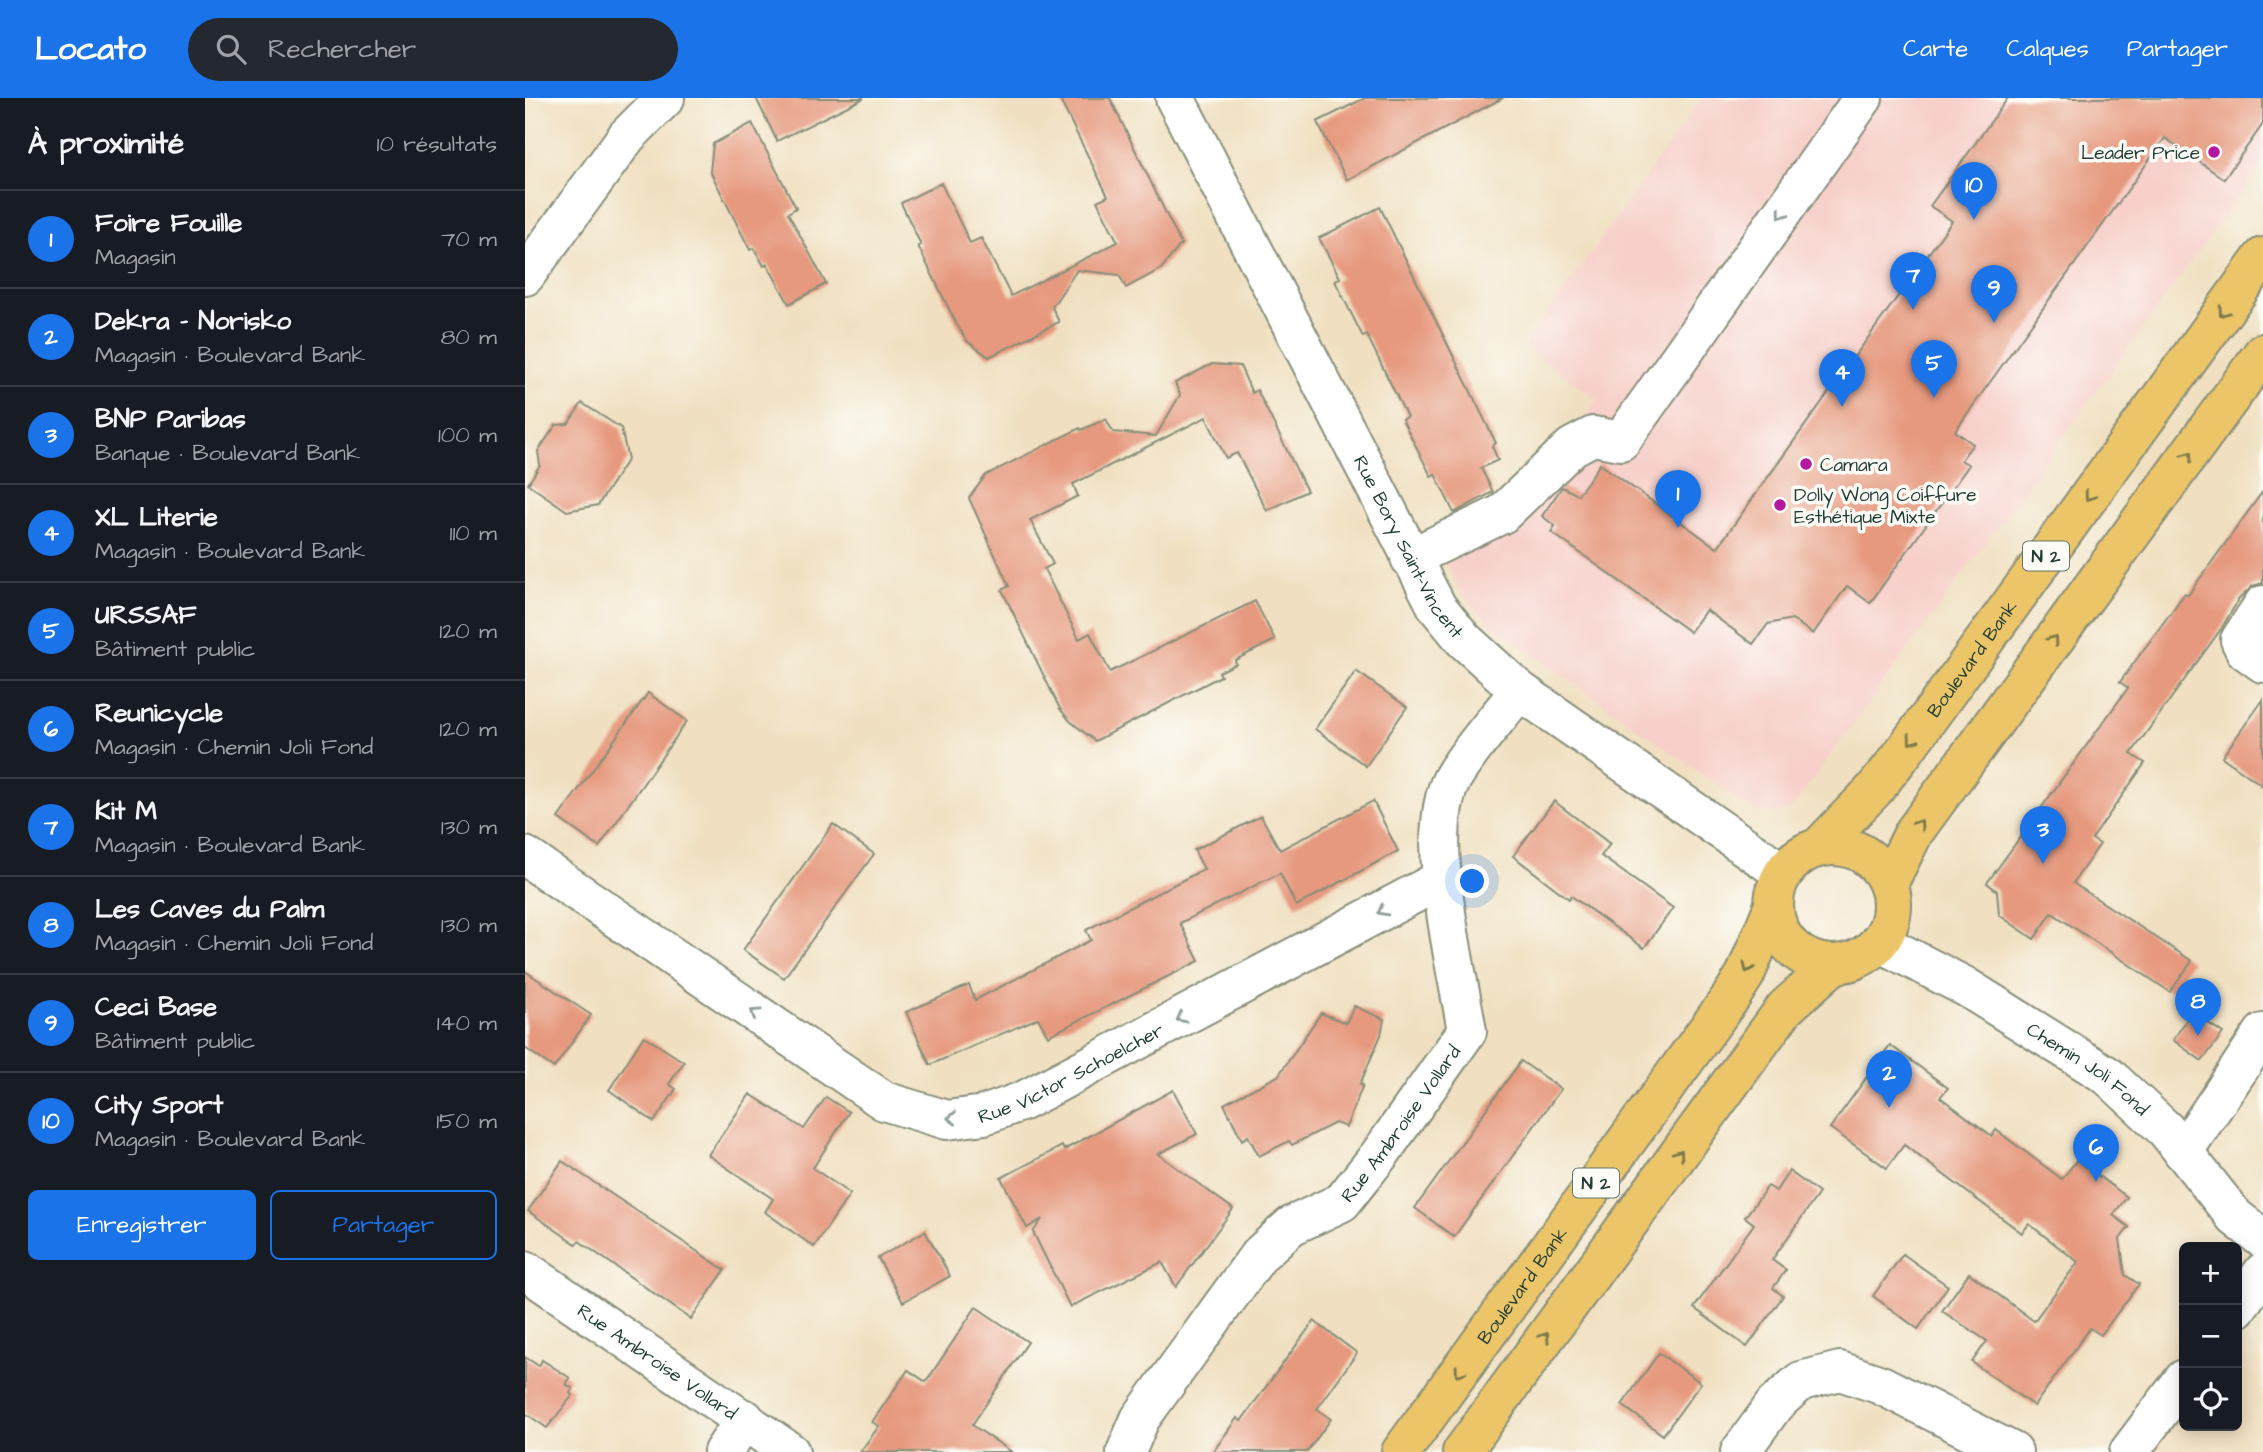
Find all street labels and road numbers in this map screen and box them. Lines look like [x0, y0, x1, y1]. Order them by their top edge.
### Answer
street label: Rue Bory Saint-Vincent [1346, 451, 1469, 645]
road number: N 2 [2023, 542, 2069, 570]
street label: Boulevard Bank [1921, 595, 2025, 723]
street label: Chemin Joli Fond [2021, 1016, 2155, 1123]
street label: Rue Victor Schoelcher [974, 1017, 1169, 1131]
street label: Rue Ambroise Vollard [1335, 1040, 1468, 1208]
road number: N 2 [1573, 1168, 1619, 1198]
street label: Boulevard Bank [1471, 1222, 1575, 1350]
street label: Rue Ambroise Vollard [571, 1298, 743, 1427]

